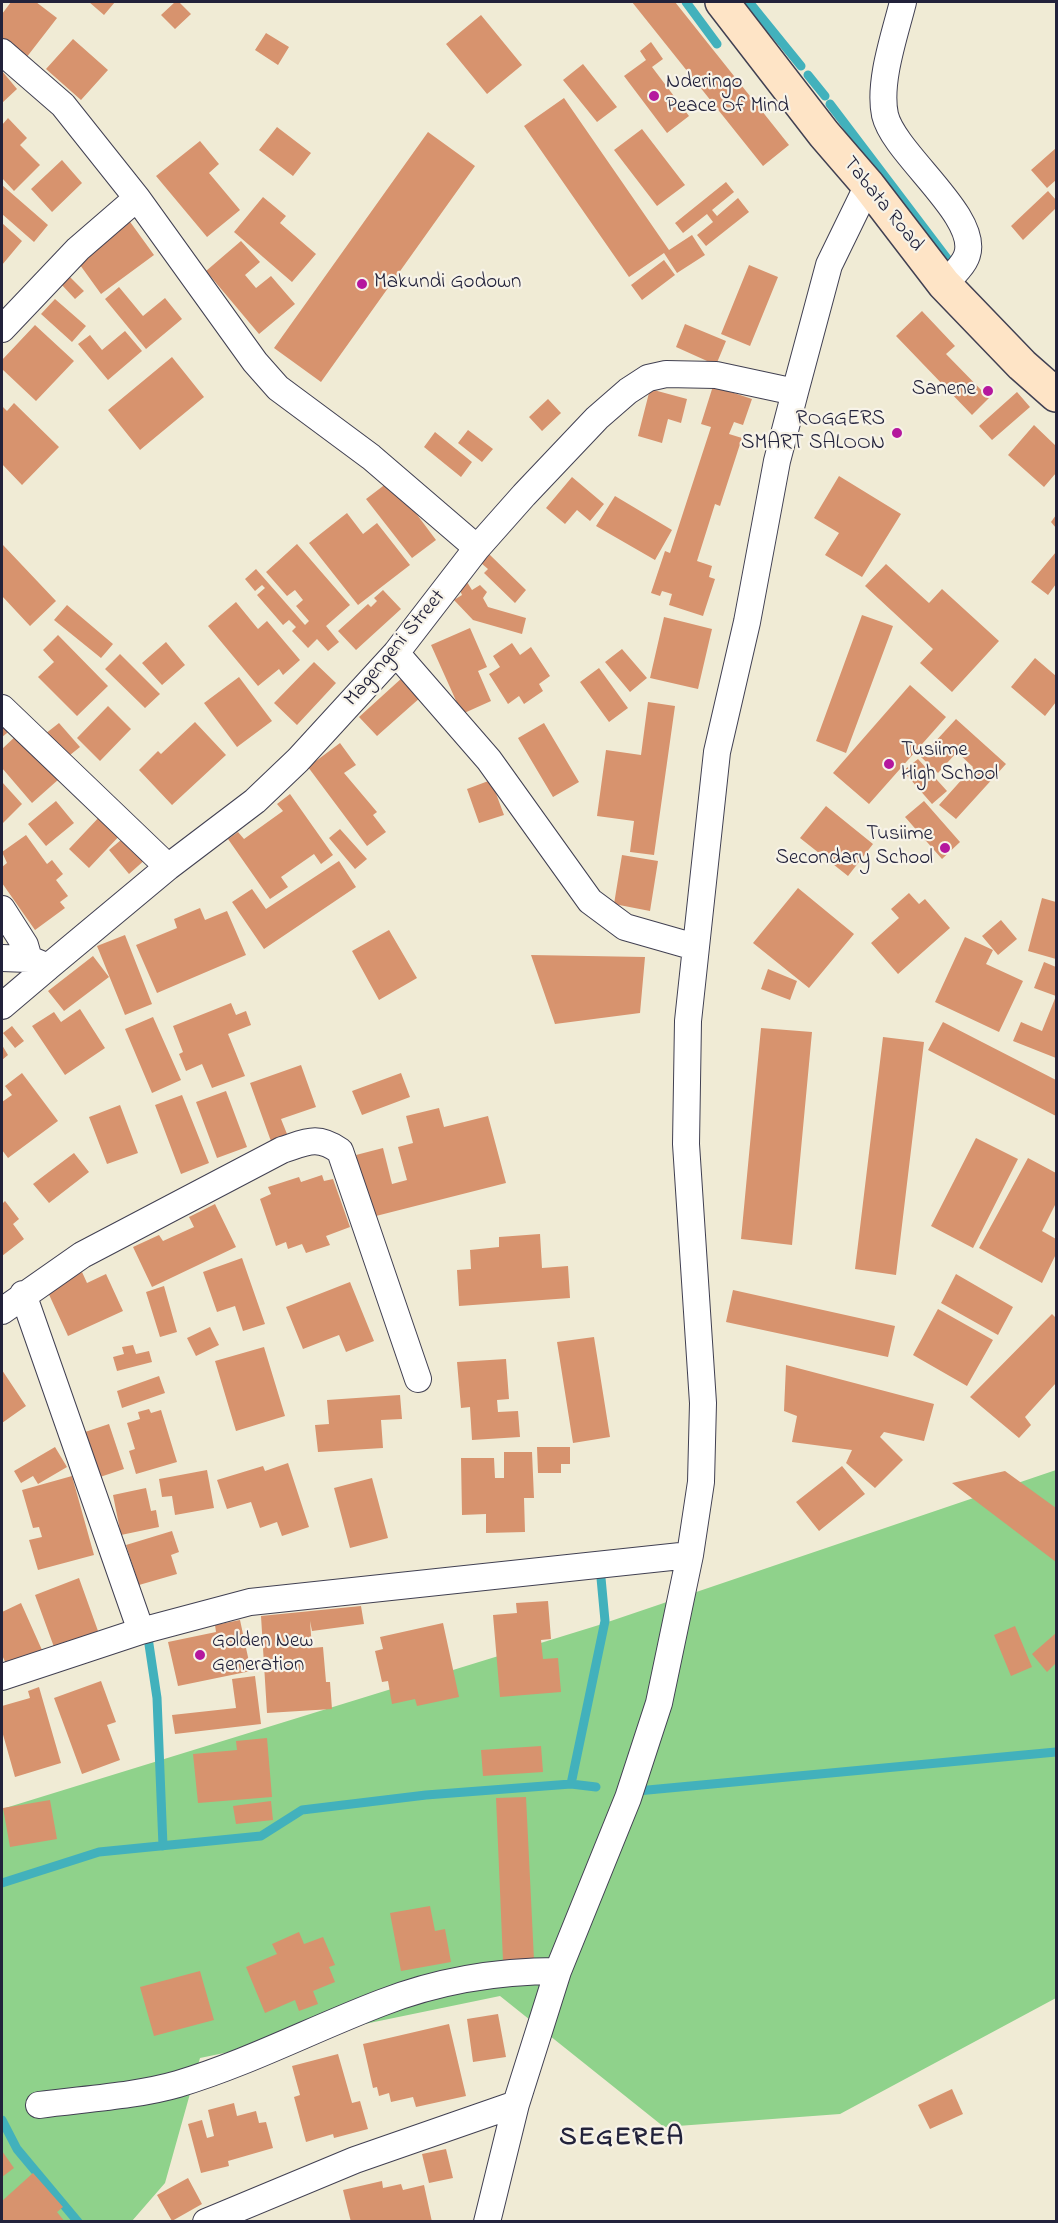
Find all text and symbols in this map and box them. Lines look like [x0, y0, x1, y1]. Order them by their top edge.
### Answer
place label: Nderingo Peace Of Mind [666, 71, 789, 121]
marker: Nderingo Peace Of Mind [647, 89, 661, 103]
street label: Tabata Road [836, 152, 928, 258]
place label: Makundi Godown [374, 271, 521, 297]
marker: Makundi Godown [355, 277, 369, 291]
place label: Sanene [912, 378, 976, 404]
marker: Sanene [981, 384, 995, 398]
place label: ROGGERS SMART SALOON [741, 408, 885, 458]
marker: ROGGERS SMART SALOON [890, 426, 904, 440]
street label: Magengeni Street [340, 586, 452, 712]
place label: Tusiime High School [901, 739, 998, 789]
marker: Tusiime High School [882, 757, 896, 771]
place label: Tusiime Secondary School [775, 823, 933, 873]
marker: Tusiime Secondary School [938, 841, 952, 855]
place label: Golden New Generation [212, 1630, 313, 1680]
marker: Golden New Generation [193, 1648, 207, 1662]
district label: SEGEREA [559, 2124, 685, 2156]

